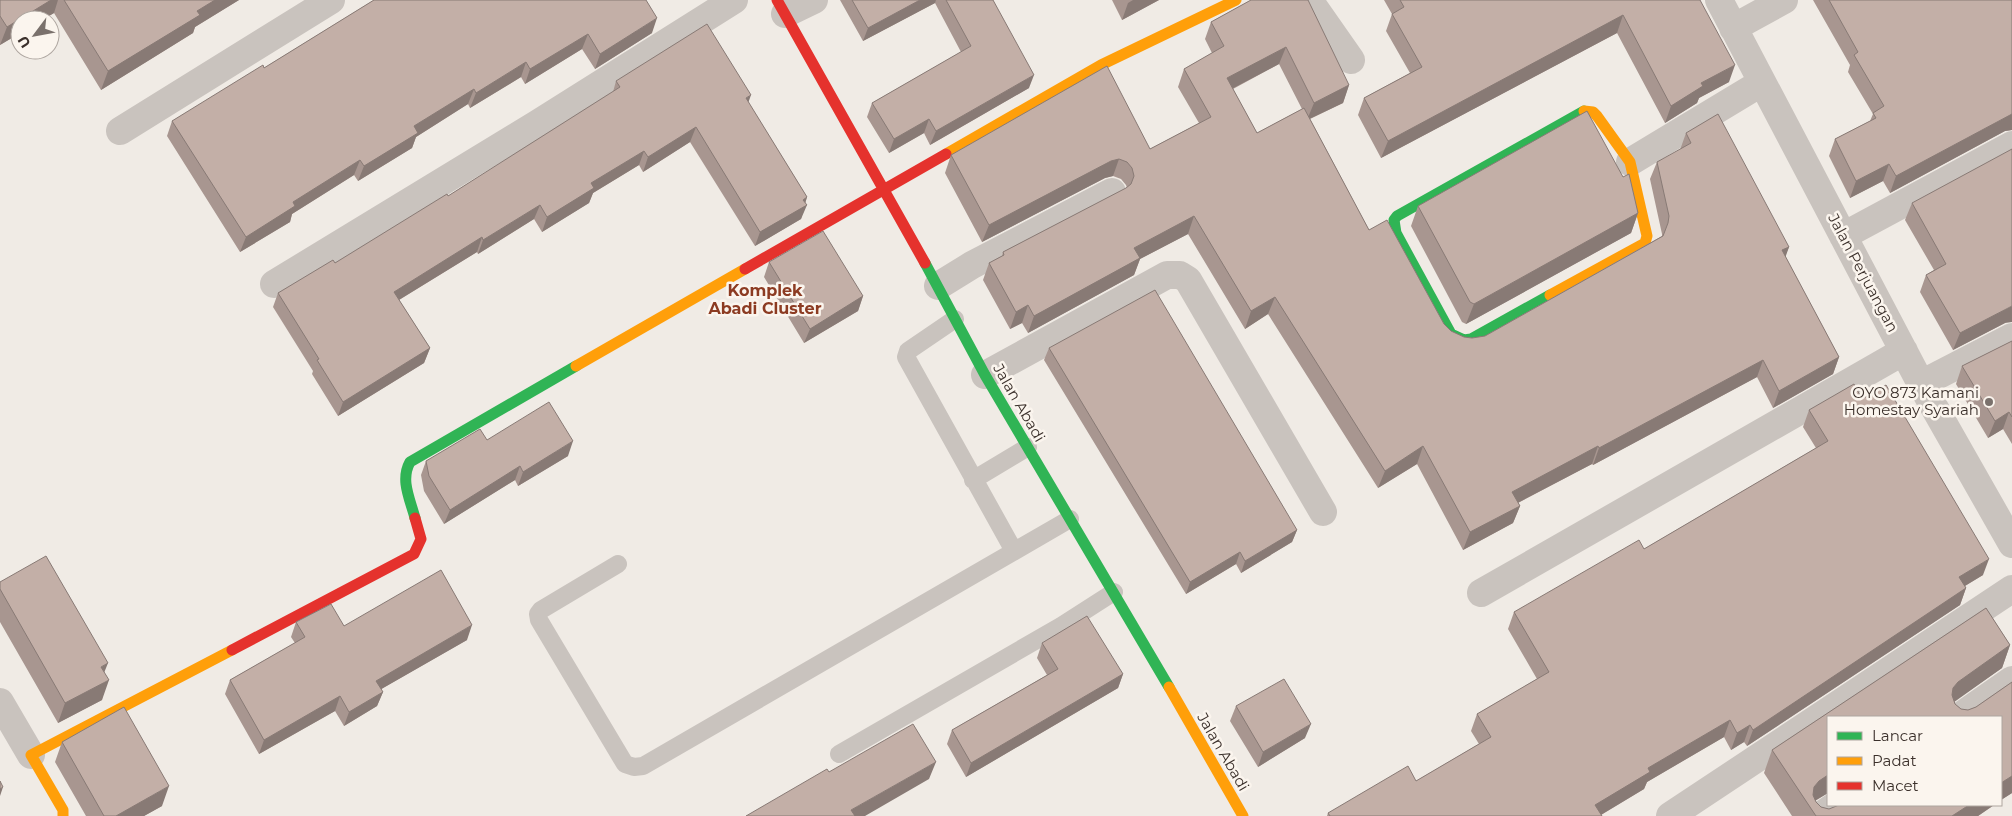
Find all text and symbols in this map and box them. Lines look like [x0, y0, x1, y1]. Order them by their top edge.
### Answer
north arrow [10, 10, 60, 60]
text: U [13, 32, 35, 51]
street label: Jalan Perjuangan [1824, 209, 1903, 335]
district label: Komplek Abadi Cluster [707, 281, 822, 318]
street label: Jalan Abadi [989, 359, 1049, 445]
place label: OYO 873 Kamani Homestay Syariah [1844, 383, 1979, 419]
marker: OYO 873 Kamani Homestay Syariah [1983, 396, 1995, 408]
street label: Jalan Abadi [1193, 708, 1253, 794]
legend [1827, 716, 2002, 806]
text: Lancar [1872, 726, 1923, 745]
text: Padat [1872, 751, 1917, 770]
text: Macet [1872, 776, 1919, 795]

